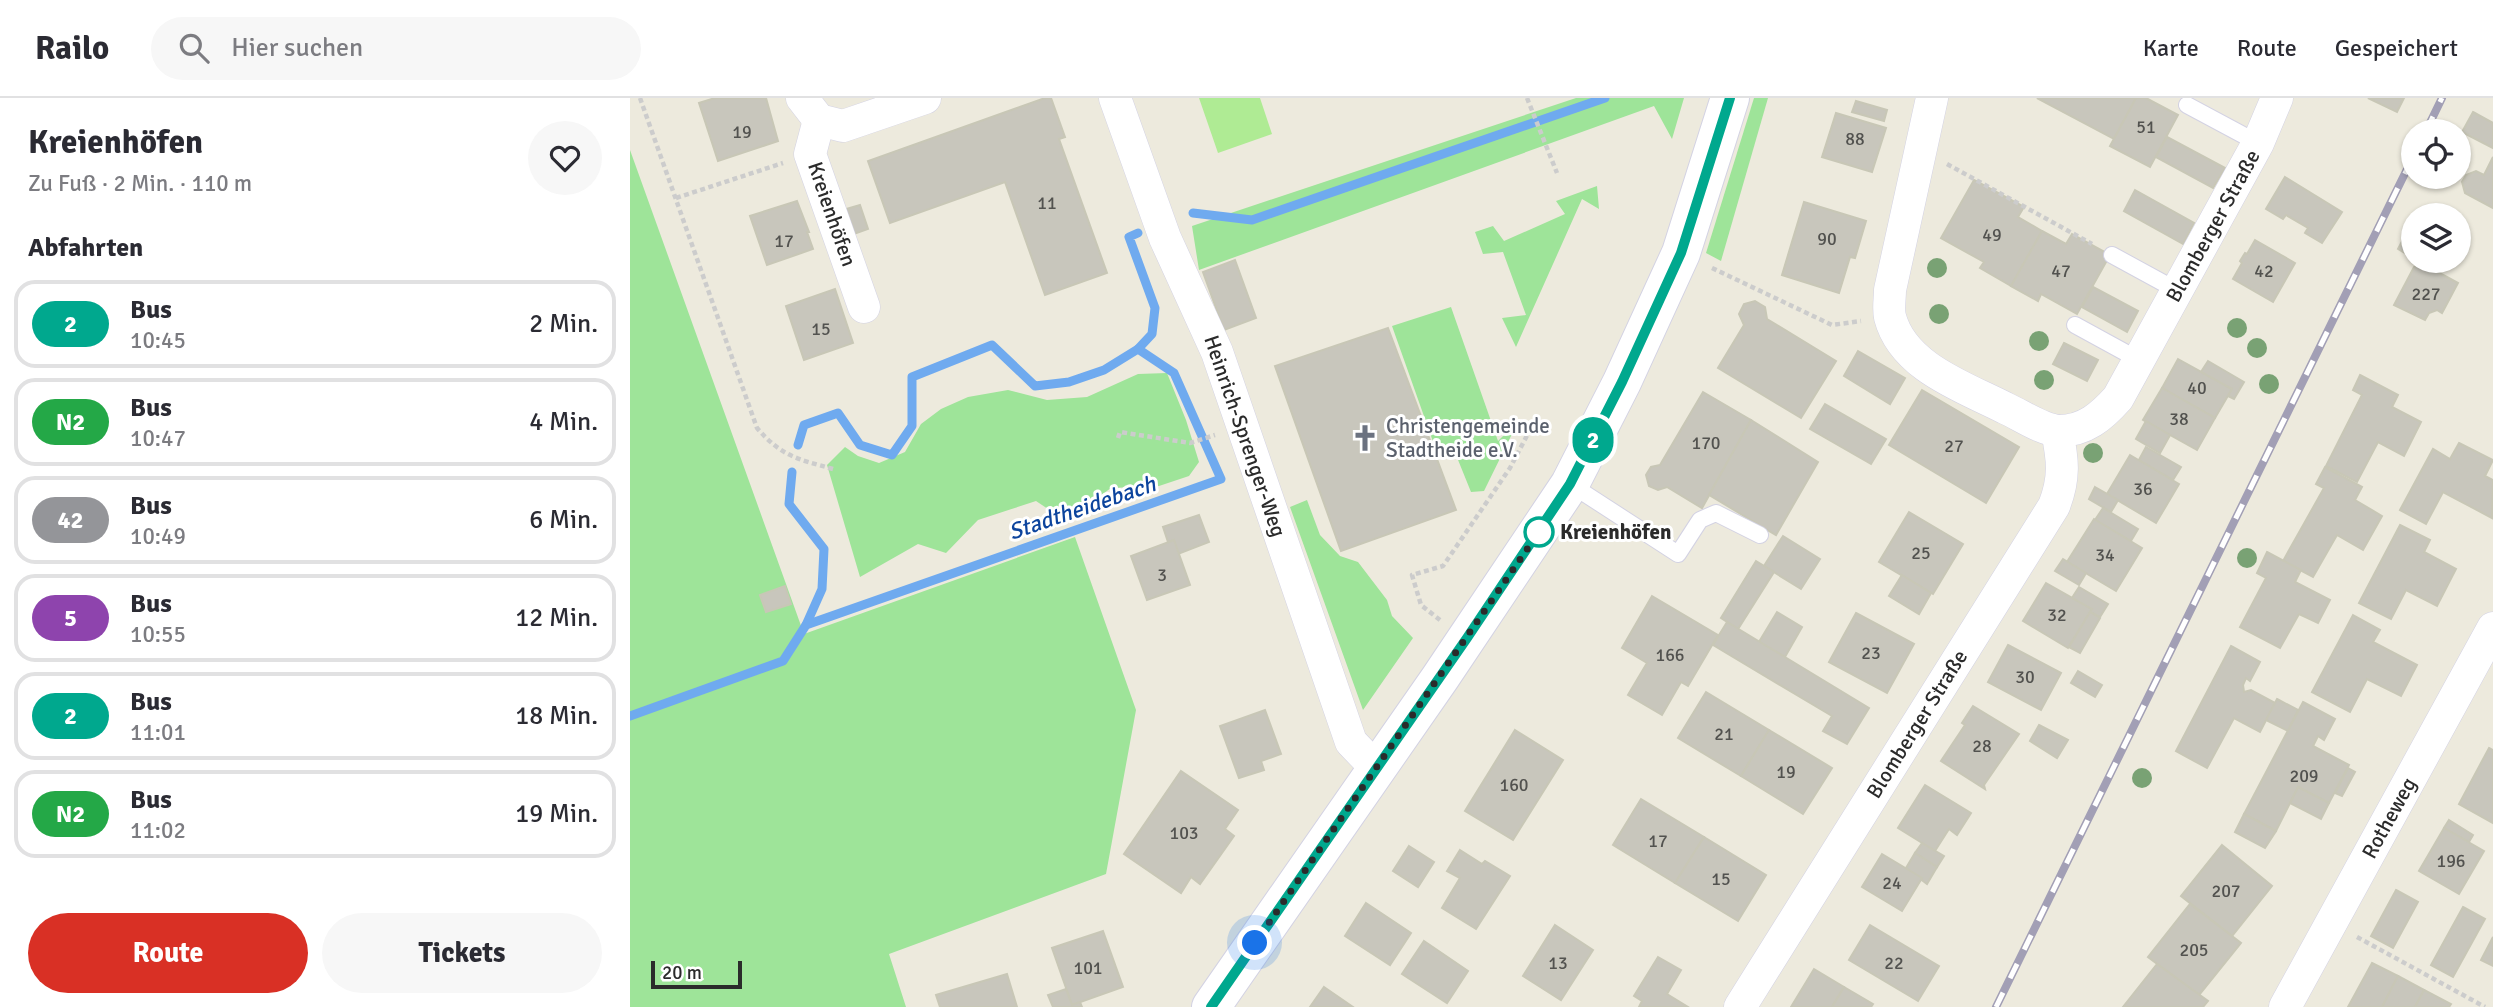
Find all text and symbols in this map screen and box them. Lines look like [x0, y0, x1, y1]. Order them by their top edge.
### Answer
search box [151, 17, 641, 80]
text: Railo [35, 28, 109, 69]
icon: search [175, 29, 213, 67]
text: Hier suchen [231, 32, 363, 64]
text: Karte [2143, 33, 2199, 63]
text: Route [2237, 33, 2297, 63]
text: Gespeichert [2335, 33, 2458, 63]
house number: 51 [2136, 116, 2156, 138]
map controls [2401, 119, 2471, 273]
button: locate [2401, 119, 2471, 189]
button: heart [528, 121, 602, 195]
house number: 19 [732, 121, 752, 143]
text: Kreienhöfen [28, 122, 203, 163]
house number: 88 [1845, 128, 1865, 150]
street label: Blomberger Straße [2160, 145, 2266, 307]
street label: Kreienhöfen [802, 158, 862, 270]
text: Zu Fuß · 2 Min. · 110 m [28, 169, 252, 198]
house number: 11 [1037, 192, 1057, 214]
button: layers [2401, 203, 2471, 273]
house number: 49 [1982, 224, 2002, 246]
house number: 90 [1817, 228, 1837, 250]
house number: 17 [774, 230, 794, 252]
text: Abfahrten [28, 232, 143, 264]
house number: 47 [2051, 260, 2071, 282]
house number: 42 [2254, 260, 2274, 282]
house number: 227 [2411, 283, 2441, 305]
text: Bus [130, 294, 172, 326]
text: 2 Min. [529, 308, 598, 340]
text: 2 [64, 309, 77, 339]
house number: 15 [811, 318, 831, 340]
text: 10:45 [130, 326, 186, 355]
street label: Heinrich-Sprenger-Weg [1198, 332, 1292, 540]
house number: 40 [2187, 377, 2207, 399]
text: Bus [130, 392, 172, 424]
text: 4 Min. [529, 406, 598, 438]
text: N2 [56, 407, 85, 437]
house number: 38 [2169, 408, 2189, 430]
place label: Christengemeinde Stadtheide e.V. [1386, 413, 1550, 463]
line badge: 2 [1570, 417, 1616, 463]
church icon: Christengemeinde Stadtheide e.V. [1350, 423, 1380, 453]
text: 10:47 [130, 424, 186, 453]
text: 2 [1587, 425, 1599, 455]
house number: 170 [1691, 432, 1721, 454]
house number: 27 [1944, 435, 1964, 457]
water label: Stadtheidebach [1005, 469, 1161, 547]
house number: 36 [2133, 478, 2153, 500]
text: Bus [130, 490, 172, 522]
text: 6 Min. [529, 504, 598, 536]
text: 42 [58, 505, 83, 535]
marker: Kreienhöfen [1524, 517, 1554, 547]
place label: Kreienhöfen [1560, 519, 1671, 545]
text: 10:49 [130, 522, 186, 551]
house number: 25 [1911, 542, 1931, 564]
house number: 34 [2095, 544, 2115, 566]
house number: 3 [1157, 564, 1167, 586]
text: Bus [130, 588, 172, 620]
text: 12 Min. [515, 602, 598, 634]
text: 5 [64, 603, 77, 633]
house number: 32 [2047, 604, 2067, 626]
text: 10:55 [130, 620, 186, 649]
house number: 23 [1861, 642, 1881, 664]
house number: 166 [1655, 644, 1685, 666]
street label: Blomberger Straße [1861, 645, 1973, 803]
house number: 30 [2015, 666, 2035, 688]
text: Bus [130, 686, 172, 718]
text: 18 Min. [515, 700, 598, 732]
text: 2 [64, 701, 77, 731]
text: 11:01 [130, 718, 186, 747]
house number: 21 [1714, 723, 1734, 745]
house number: 28 [1972, 735, 1992, 757]
house number: 19 [1776, 761, 1796, 783]
house number: 209 [2289, 765, 2319, 787]
street label: Rotheweg [2356, 773, 2422, 863]
house number: 160 [1499, 774, 1529, 796]
text: Bus [130, 784, 172, 816]
text: 19 Min. [515, 798, 598, 830]
text: N2 [56, 799, 85, 829]
text: 11:02 [130, 816, 186, 845]
house number: 103 [1169, 822, 1199, 844]
house number: 17 [1648, 830, 1668, 852]
house number: 196 [2436, 850, 2466, 872]
house number: 15 [1711, 868, 1731, 890]
house number: 24 [1882, 872, 1902, 894]
house number: 207 [2211, 880, 2241, 902]
button: Route [28, 913, 308, 993]
button: Tickets [322, 913, 602, 993]
your location [1237, 925, 1272, 960]
house number: 205 [2179, 939, 2209, 961]
house number: 13 [1548, 952, 1568, 974]
house number: 22 [1884, 952, 1904, 974]
house number: 101 [1073, 957, 1103, 979]
scale bar [651, 958, 742, 990]
text: 20 m [662, 961, 702, 985]

